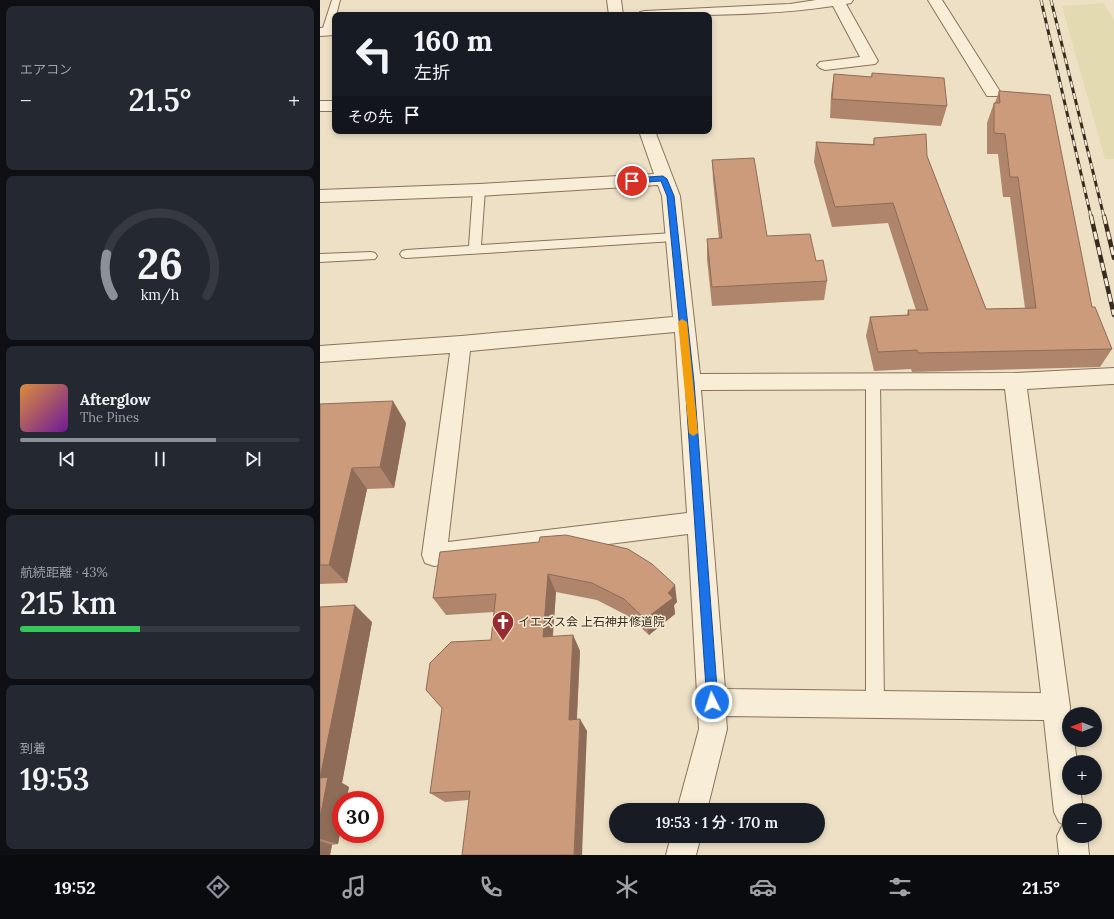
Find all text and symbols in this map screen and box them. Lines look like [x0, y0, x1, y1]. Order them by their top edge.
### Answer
text: 160 m [414, 23, 492, 59]
icon: left [348, 28, 400, 80]
text: エアコン [20, 61, 72, 78]
text: 左折 [414, 61, 450, 84]
text: 21.5° [129, 81, 191, 119]
text: − [20, 86, 32, 114]
text: + [288, 86, 300, 114]
icon: arrive [401, 104, 423, 126]
text: その先 [348, 107, 393, 126]
pin [615, 164, 649, 198]
icon: arrive [621, 170, 643, 192]
text: 26 [137, 236, 183, 289]
text: km/h [141, 285, 180, 304]
text: Afterglow [80, 390, 150, 409]
text: The Pines [80, 409, 139, 426]
icon: previous [56, 448, 78, 470]
icon: pause [149, 448, 171, 470]
icon: next [242, 448, 264, 470]
text: 航続距離 · 43% [20, 564, 108, 581]
text: 215 km [20, 584, 117, 622]
church icon: イエズス会 上石神井修道院 [490, 609, 516, 642]
place label: イエズス会 上石神井修道院 [518, 614, 665, 629]
position arrow [691, 681, 733, 723]
north arrow [1062, 707, 1102, 747]
map controls [1062, 707, 1102, 843]
text: 到着 [20, 740, 46, 757]
button: + [1062, 755, 1102, 795]
text: 19:53 [20, 760, 90, 798]
speed limit sign: 30 [332, 791, 384, 843]
button: − [1062, 803, 1102, 843]
text: 19:53 · 1 分 · 170 m [656, 813, 778, 832]
icon: directions [204, 873, 232, 901]
icon: music [340, 873, 368, 901]
icon: phone [477, 873, 505, 901]
icon: climate [613, 873, 641, 901]
icon: car [749, 873, 777, 901]
icon: filters [886, 873, 914, 901]
text: 19:52 [54, 876, 96, 899]
text: 21.5° [1022, 876, 1060, 899]

